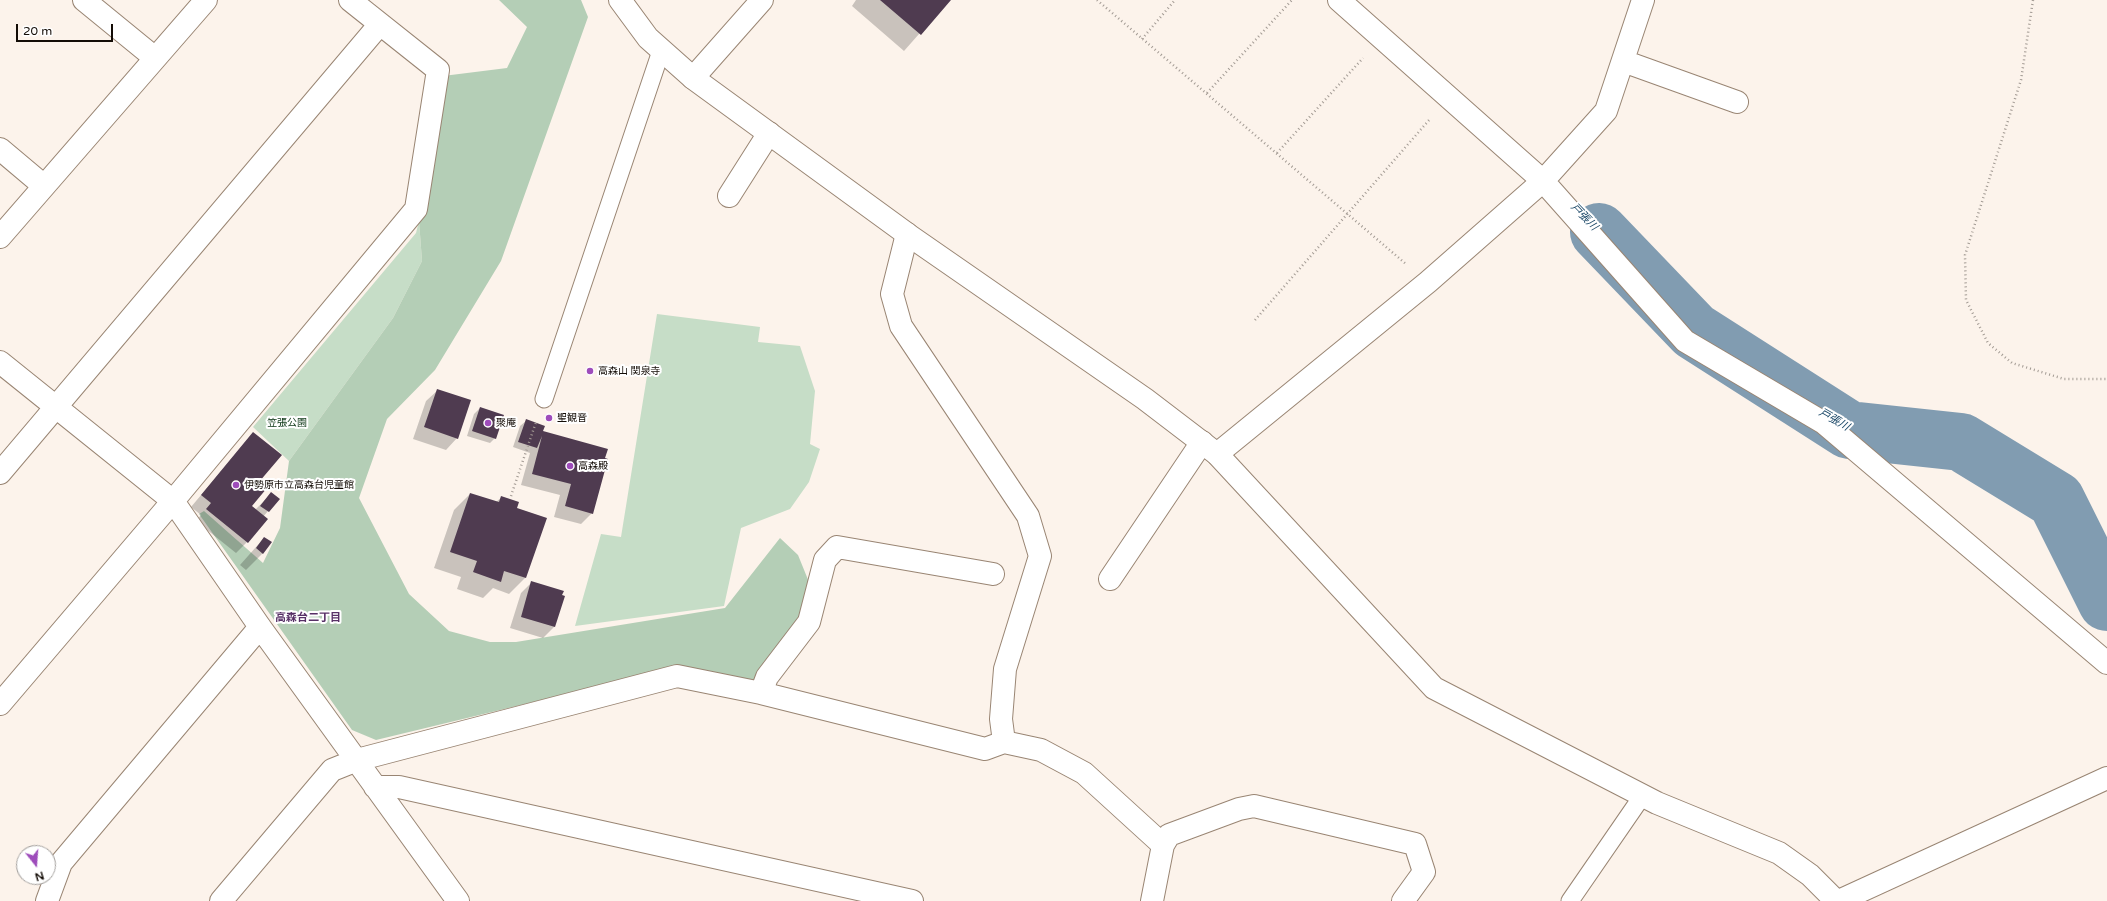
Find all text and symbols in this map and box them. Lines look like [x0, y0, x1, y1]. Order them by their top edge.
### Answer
scale bar [18, 16, 115, 42]
text: 20 m [23, 24, 52, 38]
water label: 戸張川 [1568, 201, 1600, 233]
place label: 高森山 関泉寺 [598, 365, 661, 377]
marker: 高森山 関泉寺 [585, 366, 595, 376]
water label: 戸張川 [1816, 406, 1852, 434]
place label: 聖観音 [557, 412, 587, 424]
marker: 聖観音 [544, 413, 554, 423]
park label: 笠張公園 [267, 417, 307, 429]
place label: 聚庵 [496, 417, 516, 429]
marker: 聚庵 [483, 418, 493, 428]
place label: 高森殿 [578, 460, 608, 472]
marker: 高森殿 [565, 461, 575, 471]
place label: 伊勢原市立高森台児童館 [244, 479, 354, 491]
marker: 伊勢原市立高森台児童館 [231, 480, 241, 490]
district label: 高森台二丁目 [275, 611, 341, 625]
north arrow [16, 845, 56, 885]
text: N [33, 868, 45, 884]

